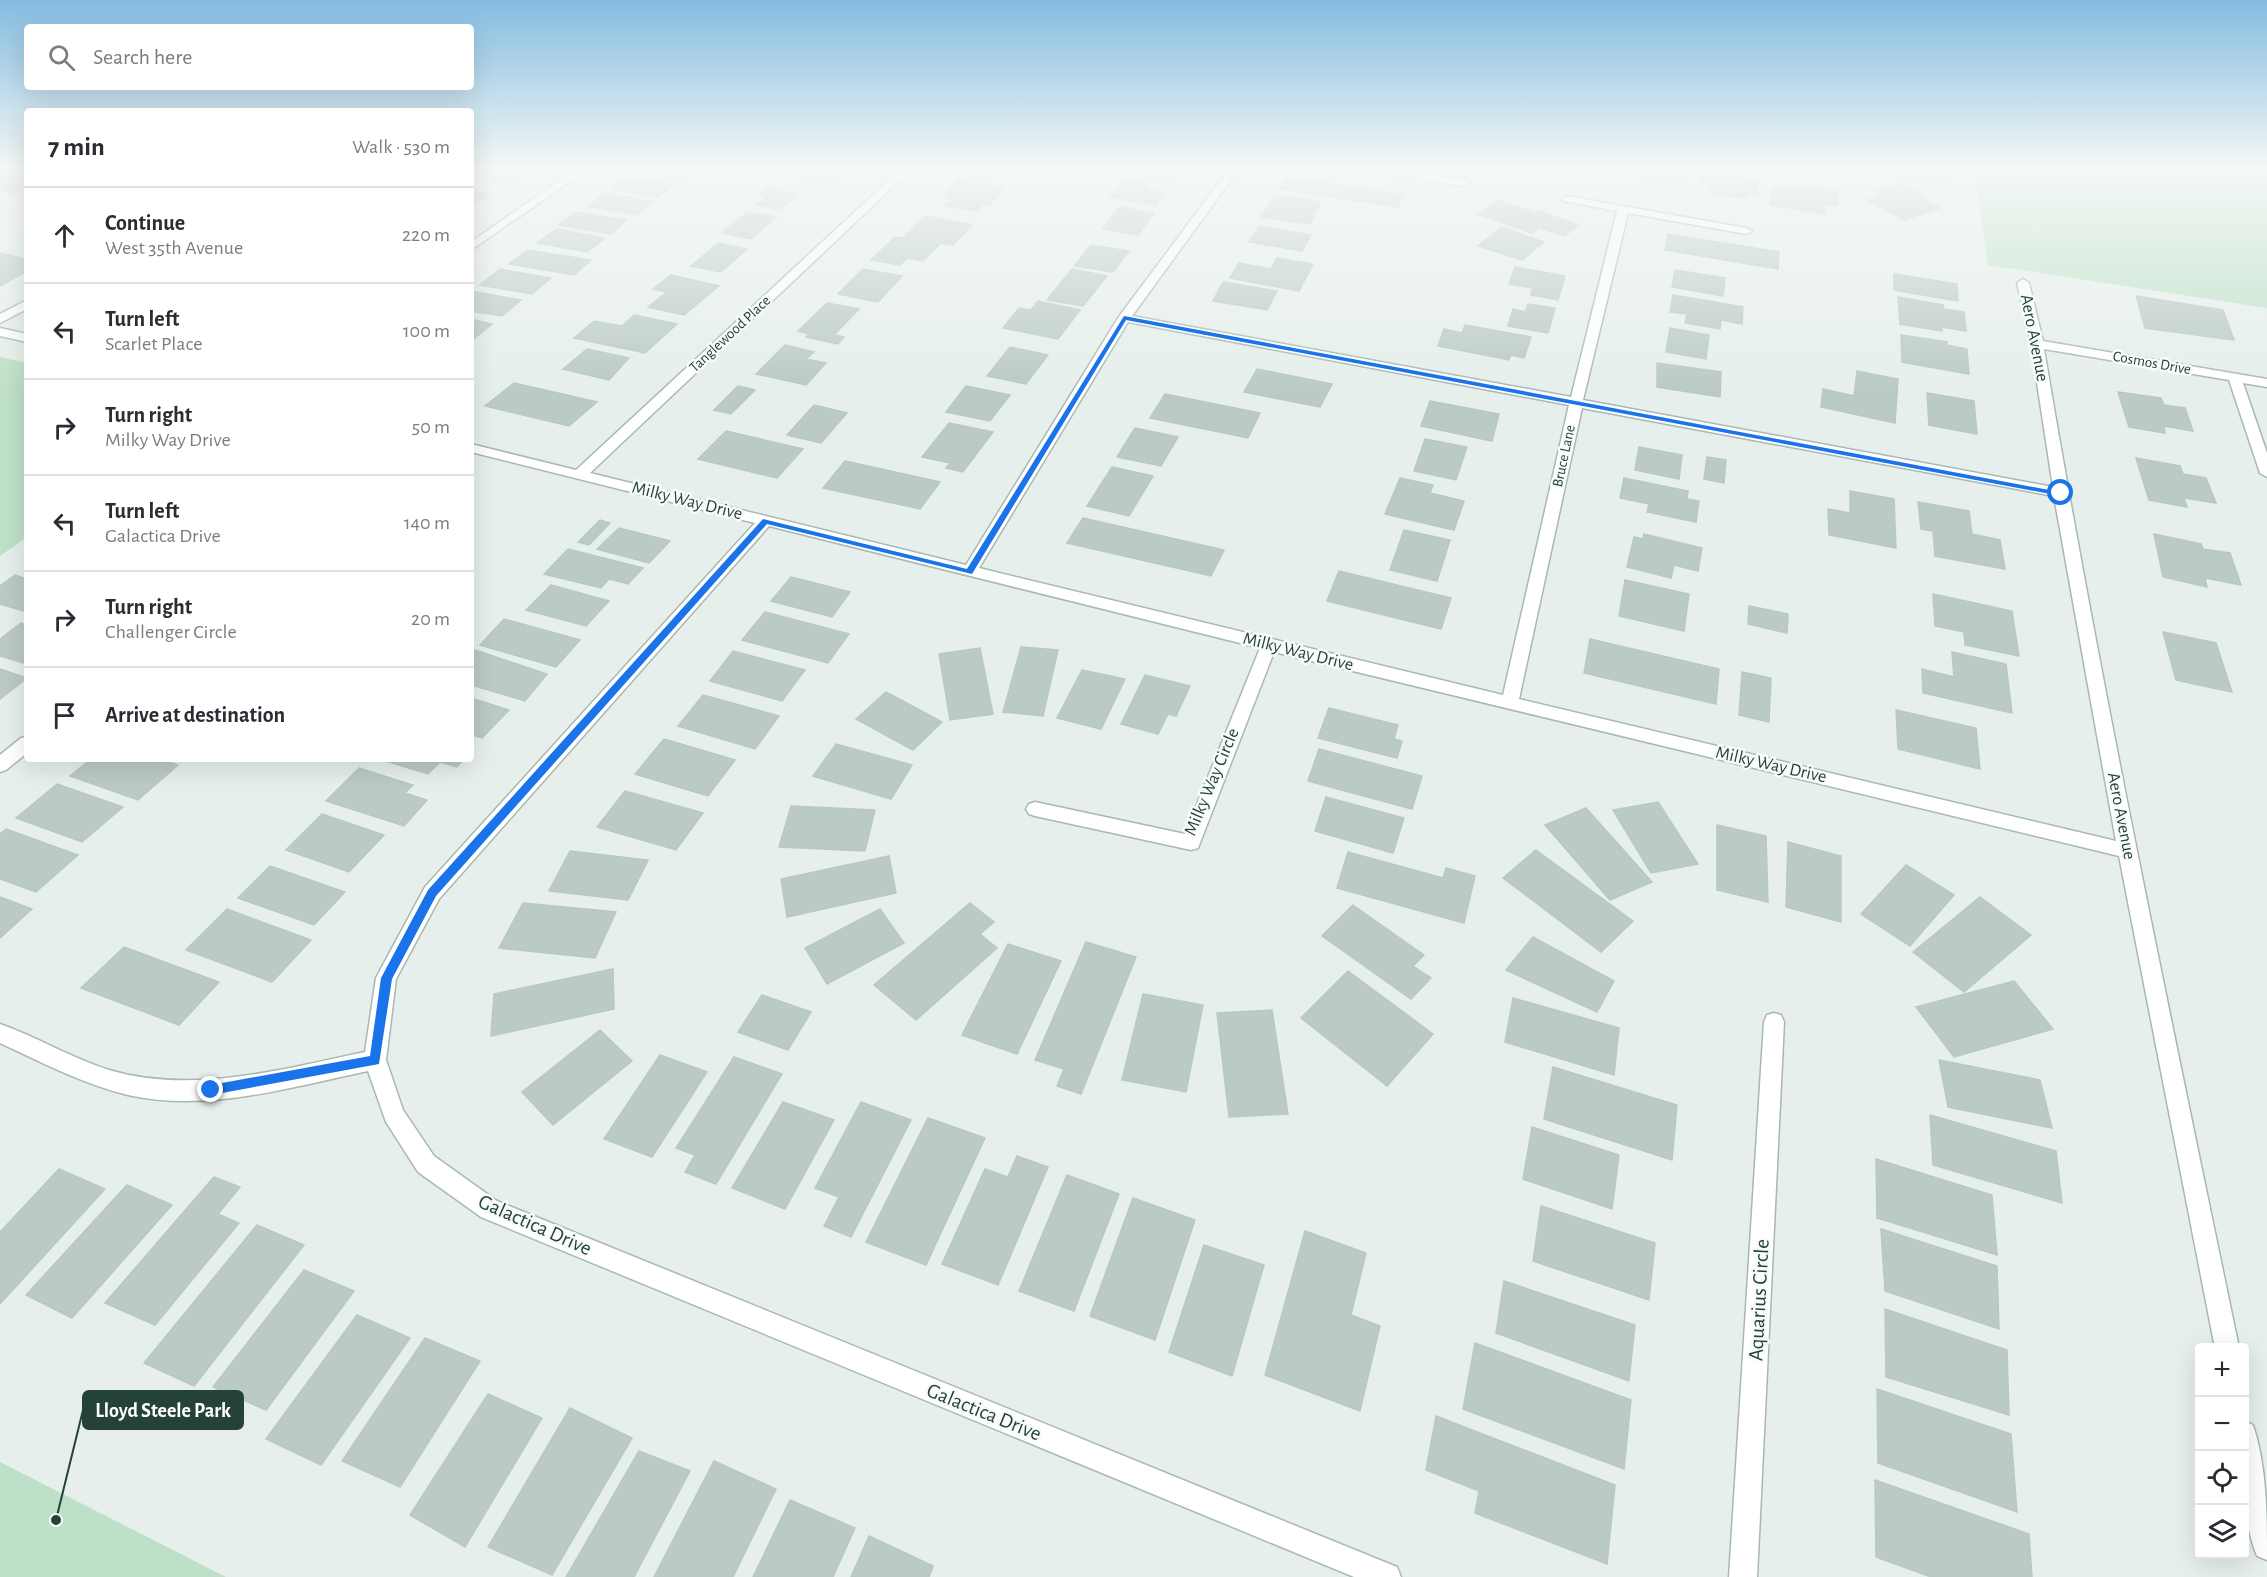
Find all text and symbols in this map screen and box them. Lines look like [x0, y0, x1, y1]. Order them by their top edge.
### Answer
search box [24, 24, 474, 90]
icon: search [45, 41, 78, 74]
text: Search here [93, 46, 192, 68]
text: 7 min [48, 134, 105, 160]
text: Walk · 530 m [352, 137, 450, 157]
text: Continue [105, 212, 185, 234]
icon: ahead [48, 219, 81, 252]
text: 220 m [402, 225, 450, 245]
text: West 35th Avenue [105, 238, 243, 258]
street label: Tanglewood Place [687, 293, 773, 375]
street label: Aero Avenue [2017, 293, 2051, 383]
text: Turn left [105, 308, 179, 330]
icon: left [48, 315, 81, 348]
text: 100 m [403, 321, 450, 341]
text: Scarlet Place [105, 334, 202, 354]
street label: Cosmos Drive [2112, 349, 2192, 377]
text: Turn right [105, 404, 192, 426]
icon: right [48, 411, 81, 444]
text: 50 m [412, 417, 450, 437]
street label: Bruce Lane [1550, 423, 1578, 488]
text: Milky Way Drive [105, 430, 231, 450]
street label: Milky Way Drive [630, 479, 744, 523]
route start [2047, 479, 2073, 505]
text: Turn left [105, 500, 179, 522]
icon: left [48, 507, 81, 540]
text: 140 m [404, 513, 450, 533]
text: Galactica Drive [105, 526, 221, 546]
text: Turn right [105, 596, 192, 618]
icon: right [48, 603, 81, 636]
text: 20 m [411, 609, 450, 629]
text: Challenger Circle [105, 622, 237, 642]
street label: Milky Way Drive [1241, 630, 1355, 674]
icon: arrive [48, 699, 81, 732]
text: Arrive at destination [105, 704, 285, 726]
street label: Milky Way Circle [1181, 726, 1243, 838]
street label: Milky Way Drive [1714, 744, 1828, 786]
street label: Aero Avenue [2104, 771, 2138, 861]
route end [197, 1076, 223, 1102]
street label: Galactica Drive [475, 1191, 595, 1259]
street label: Aquarius Circle [1745, 1238, 1773, 1362]
map controls [2195, 1343, 2249, 1559]
button: + [2195, 1343, 2249, 1397]
street label: Galactica Drive [924, 1379, 1044, 1445]
callout: Lloyd Steele Park [83, 1391, 243, 1429]
button: − [2195, 1397, 2249, 1451]
text: Lloyd Steele Park [95, 1401, 231, 1421]
button: locate [2195, 1451, 2249, 1505]
button: layers [2195, 1505, 2249, 1559]

